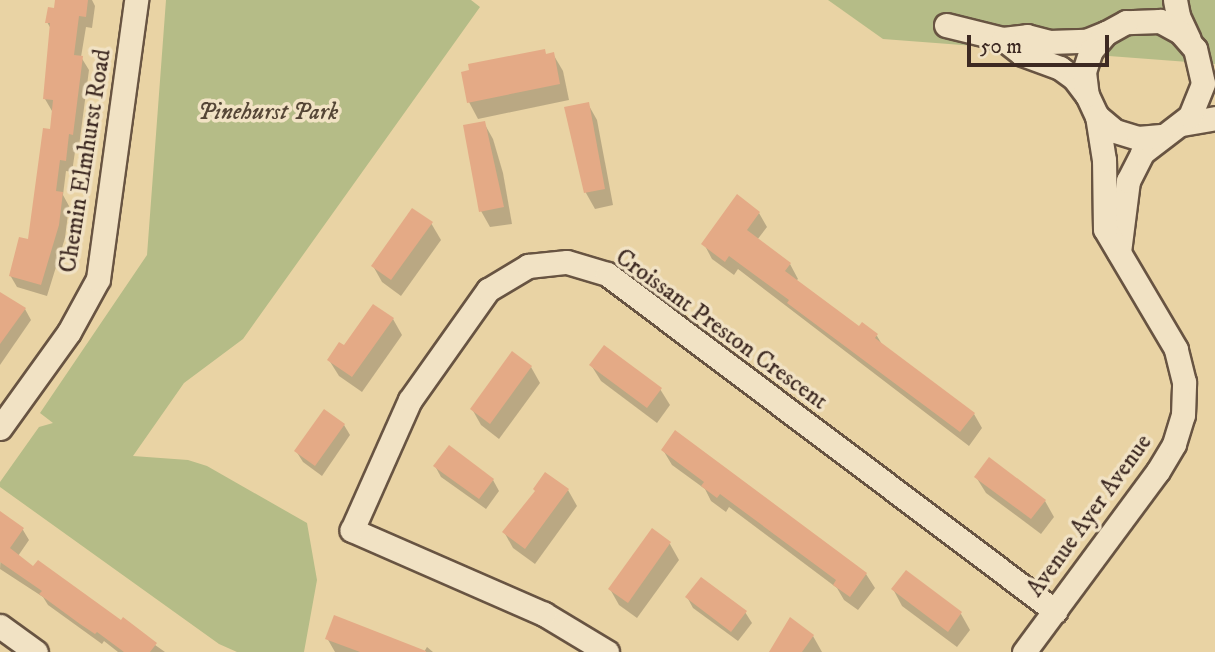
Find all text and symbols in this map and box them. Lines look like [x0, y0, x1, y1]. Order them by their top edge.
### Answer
scale bar [970, 21, 1112, 65]
text: 50 m [980, 34, 1022, 60]
street label: Chemin Elmhurst Road [54, 47, 118, 275]
park label: Pinehurst Park [198, 99, 338, 127]
street label: Croissant Preston Crescent [609, 243, 833, 417]
street label: Avenue Ayer Avenue [1021, 429, 1159, 603]

